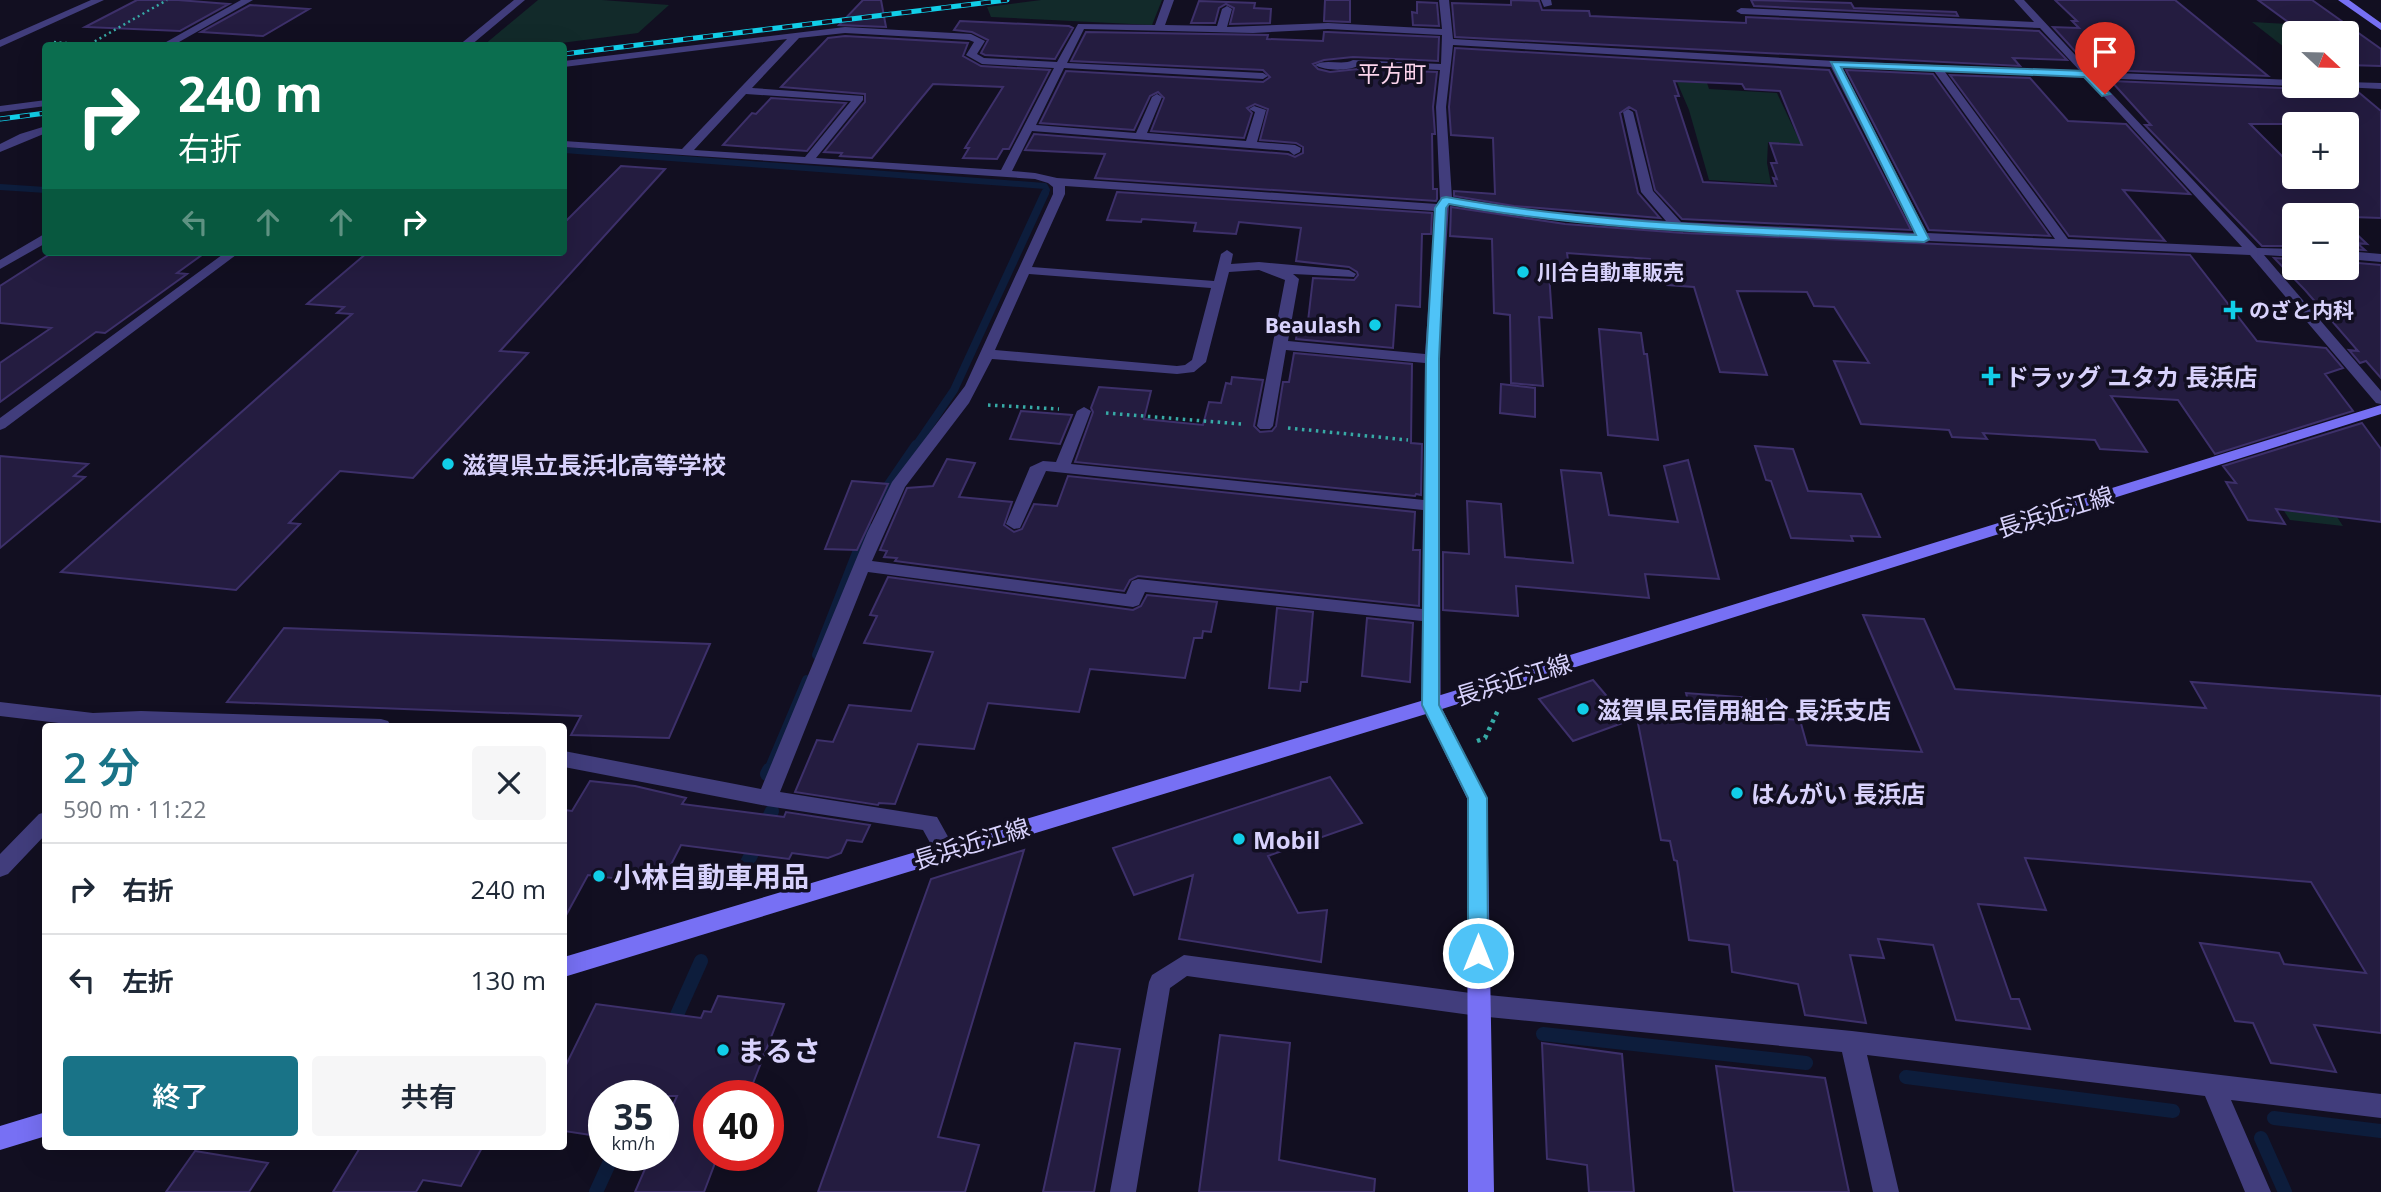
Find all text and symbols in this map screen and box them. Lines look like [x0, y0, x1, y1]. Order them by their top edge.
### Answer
north arrow [2282, 21, 2359, 98]
map controls [2282, 21, 2359, 280]
pin [2075, 22, 2135, 94]
icon: arrive [2086, 33, 2124, 71]
district label: 平方町 [1358, 57, 1427, 89]
text: 240 m [178, 60, 323, 126]
icon: right [63, 70, 154, 161]
button: + [2282, 112, 2359, 189]
text: 右折 [178, 126, 242, 169]
icon: left [176, 203, 214, 241]
icon: ahead [249, 203, 287, 241]
icon: ahead [322, 203, 360, 241]
icon: right [395, 203, 433, 241]
button: − [2282, 203, 2359, 280]
place label: 川合自動車販売 [1537, 258, 1684, 286]
marker: 川合自動車販売 [1515, 264, 1531, 280]
place label: のざと内科 [2249, 296, 2354, 324]
marker: のざと内科 [2223, 300, 2243, 320]
place label: Beaulash [1265, 311, 1361, 339]
marker: Beaulash [1367, 317, 1383, 333]
place label: ドラッグ ユタカ 長浜店 [2005, 360, 2257, 393]
marker: ドラッグ ユタカ 長浜店 [1983, 368, 1999, 384]
place label: 滋賀県立長浜北高等学校 [462, 448, 726, 481]
marker: 滋賀県立長浜北高等学校 [440, 456, 456, 472]
street label: 長浜近江線 [1993, 478, 2117, 544]
street label: 長浜近江線 [1451, 646, 1575, 712]
place label: 滋賀県民信用組合 長浜支店 [1597, 693, 1891, 726]
marker: 滋賀県民信用組合 長浜支店 [1575, 701, 1591, 717]
text: 2 分 [63, 738, 140, 795]
button: close [472, 746, 546, 820]
place label: はんがい 長浜店 [1751, 777, 1925, 810]
marker: はんがい 長浜店 [1729, 785, 1745, 801]
text: 590 m · 11:22 [63, 793, 206, 825]
street label: 長浜近江線 [909, 810, 1033, 876]
place label: Mobil [1253, 823, 1320, 856]
marker: Mobil [1231, 831, 1247, 847]
place label: 小林自動車用品 [613, 857, 809, 895]
marker: 小林自動車用品 [591, 868, 607, 884]
icon: right [63, 870, 101, 908]
text: 240 m [471, 871, 546, 907]
text: 右折 [122, 872, 174, 908]
position arrow [1441, 916, 1515, 990]
icon: left [63, 961, 101, 999]
text: 130 m [471, 962, 546, 998]
text: 左折 [122, 963, 174, 999]
place label: まるさ [737, 1031, 821, 1069]
marker: まるさ [715, 1042, 731, 1058]
button: 終了 [63, 1056, 298, 1136]
button: 共有 [312, 1056, 546, 1136]
speed limit sign: 40 [693, 1080, 784, 1171]
text: 35 [613, 1093, 654, 1140]
text: km/h [612, 1131, 655, 1155]

